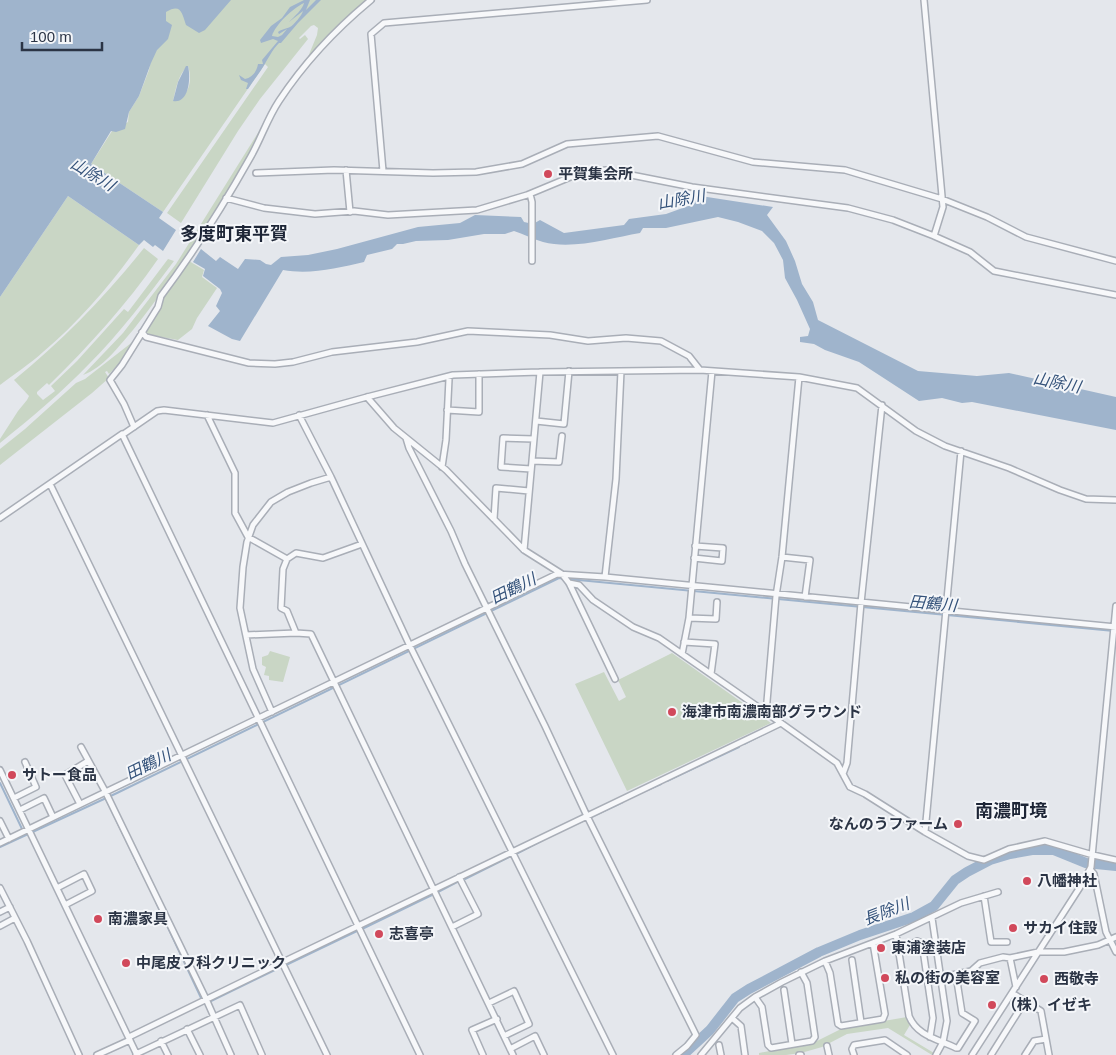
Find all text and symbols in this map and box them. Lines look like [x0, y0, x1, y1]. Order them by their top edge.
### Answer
scale bar [22, 20, 102, 52]
text: 100 m [30, 28, 72, 45]
water label: 山除川 [68, 155, 119, 195]
place label: 平賀集会所 [558, 165, 633, 182]
marker: 平賀集会所 [542, 168, 554, 180]
water label: 山除川 [656, 187, 708, 212]
district label: 多度町東平賀 [180, 224, 288, 244]
water label: 山除川 [1032, 370, 1084, 396]
water label: 田鶴川 [488, 569, 540, 607]
water label: 田鶴川 [908, 593, 960, 614]
place label: 海津市南濃南部グラウンド [682, 703, 862, 720]
marker: 海津市南濃南部グラウンド [666, 706, 678, 718]
water label: 田鶴川 [123, 745, 175, 783]
place label: サトー食品 [22, 766, 97, 783]
marker: サトー食品 [6, 769, 18, 781]
district label: 南濃町境 [975, 801, 1048, 821]
place label: なんのうファーム [829, 815, 948, 832]
marker: なんのうファーム [952, 818, 964, 830]
place label: 八幡神社 [1037, 872, 1097, 889]
marker: 八幡神社 [1021, 875, 1033, 887]
water label: 長除川 [861, 894, 913, 928]
place label: 南濃家具 [108, 910, 168, 927]
marker: 南濃家具 [92, 913, 104, 925]
place label: サカイ住設 [1023, 919, 1098, 936]
marker: サカイ住設 [1007, 922, 1019, 934]
place label: 志喜亭 [389, 925, 434, 942]
marker: 志喜亭 [373, 928, 385, 940]
place label: 東浦塗装店 [891, 939, 966, 956]
marker: 東浦塗装店 [875, 942, 887, 954]
place label: 中尾皮フ科クリニック [136, 954, 286, 971]
marker: 中尾皮フ科クリニック [120, 957, 132, 969]
place label: 私の街の美容室 [895, 969, 1000, 986]
place label: 西敬寺 [1054, 970, 1099, 987]
marker: 私の街の美容室 [879, 972, 891, 984]
marker: 西敬寺 [1038, 973, 1050, 985]
place label: （株）イゼキ [1002, 996, 1092, 1013]
marker: （株）イゼキ [986, 999, 998, 1011]

